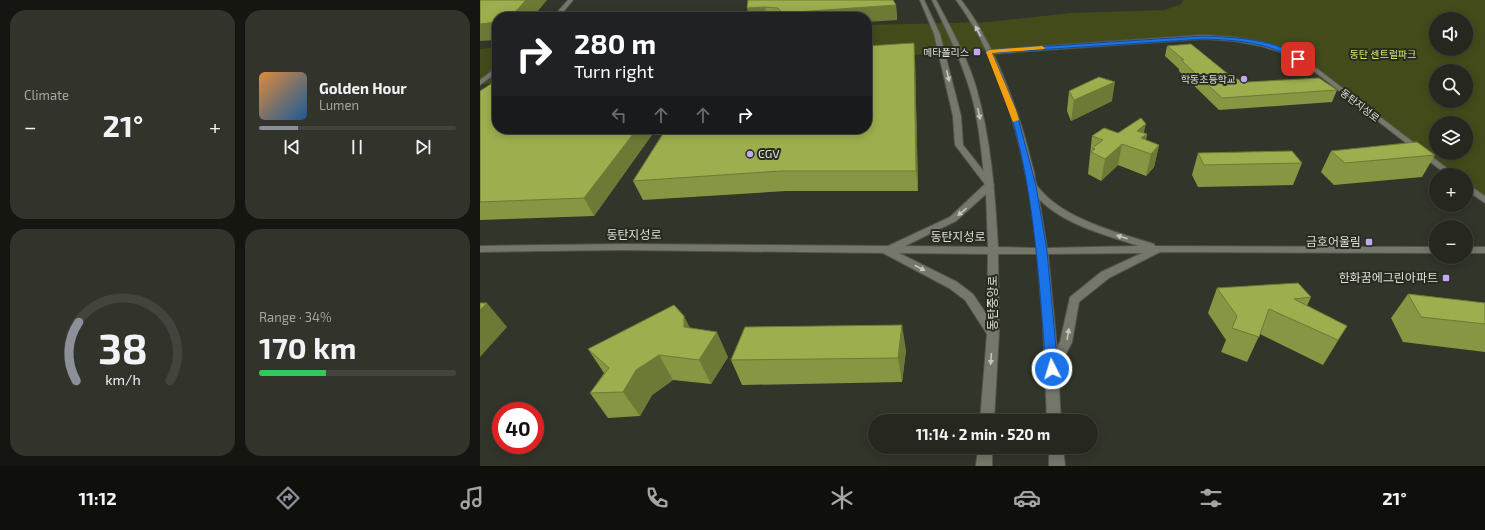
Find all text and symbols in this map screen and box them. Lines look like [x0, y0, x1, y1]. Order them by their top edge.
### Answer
map controls [1429, 12, 1473, 264]
button: sound [1429, 12, 1473, 56]
one-way arrow [975, 25, 981, 37]
text: 280 m [574, 26, 656, 60]
icon: right [508, 28, 560, 80]
pin [1281, 42, 1315, 76]
place label: 메타폴리스 [923, 46, 969, 58]
marker: 메타폴리스 [972, 47, 982, 57]
icon: arrive [1287, 48, 1309, 70]
park label: 동탄 센트럴파크 [1350, 48, 1416, 60]
text: Turn right [574, 60, 654, 82]
button: search [1429, 64, 1473, 108]
one-way arrow [945, 70, 951, 83]
place label: 학동초등학교 [1181, 73, 1236, 85]
marker: 학동초등학교 [1239, 74, 1249, 84]
text: Golden Hour [319, 79, 407, 97]
street label: 동탄지성로 [1338, 86, 1382, 124]
text: Climate [24, 87, 69, 103]
text: Lumen [319, 97, 359, 113]
icon: left [608, 104, 630, 126]
icon: ahead [650, 104, 672, 126]
icon: ahead [692, 104, 714, 126]
icon: right [734, 104, 756, 126]
text: 21° [103, 107, 143, 143]
one-way arrow [976, 108, 982, 120]
text: − [24, 113, 37, 139]
text: + [209, 113, 221, 139]
button: layers [1429, 116, 1473, 160]
icon: previous [281, 136, 303, 158]
icon: pause [346, 136, 368, 158]
icon: next [412, 136, 434, 158]
place label: CGV [758, 146, 780, 160]
marker: CGV [745, 149, 755, 159]
button: + [1429, 168, 1473, 212]
one-way arrow [956, 207, 967, 216]
button: − [1429, 220, 1473, 264]
street label: 동탄지성로 [606, 227, 662, 241]
street label: 동탄지성로 [930, 229, 986, 243]
one-way arrow [1116, 234, 1128, 240]
place label: 금호어울림 [1306, 234, 1361, 248]
marker: 금호어울림 [1364, 237, 1374, 247]
one-way arrow [914, 265, 925, 272]
place label: 한화꿈에그린아파트 [1339, 270, 1438, 284]
marker: 한화꿈에그린아파트 [1441, 273, 1451, 283]
street label: 동탄중앙로 [985, 275, 999, 331]
text: Range · 34% [259, 309, 332, 325]
text: 38 [98, 321, 147, 371]
one-way arrow [1065, 327, 1071, 340]
text: 170 km [259, 329, 356, 365]
position arrow [1031, 348, 1073, 390]
one-way arrow [988, 353, 995, 365]
text: km/h [105, 370, 140, 387]
speed limit sign: 40 [492, 402, 544, 454]
text: 11:14 · 2 min · 520 m [916, 425, 1050, 443]
icon: directions [274, 484, 302, 512]
icon: music [458, 484, 486, 512]
icon: phone [643, 484, 671, 512]
icon: climate [828, 484, 856, 512]
icon: car [1013, 484, 1041, 512]
icon: filters [1197, 484, 1225, 512]
text: 11:12 [78, 487, 117, 509]
text: 21° [1382, 487, 1407, 509]

